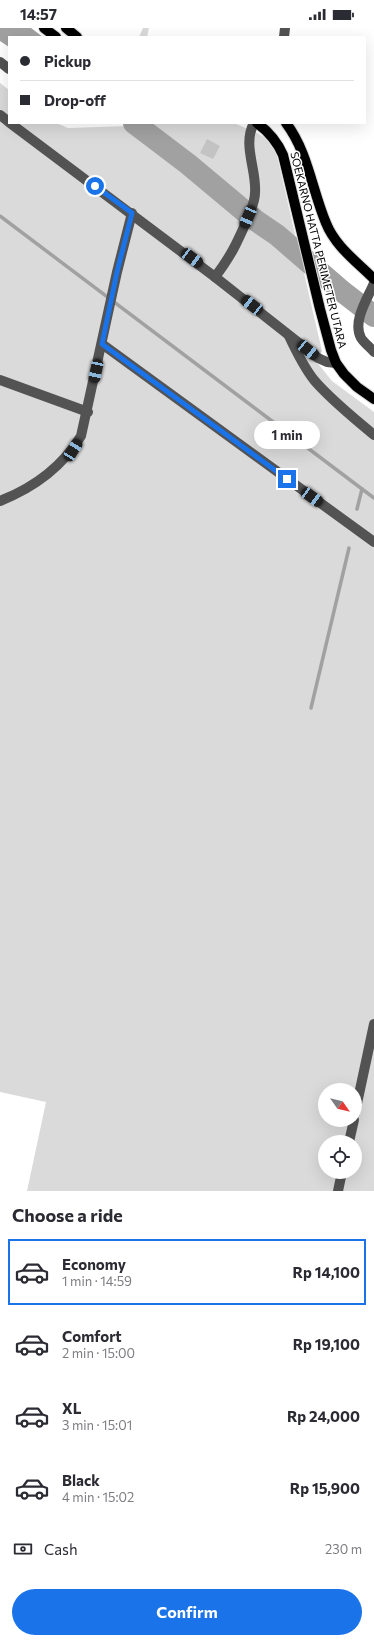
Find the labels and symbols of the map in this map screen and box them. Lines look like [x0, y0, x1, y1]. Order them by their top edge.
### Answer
street label: SOEKARNO HATTA PERIMETER UTARA [288, 150, 350, 350]
route start [86, 177, 104, 195]
car [238, 204, 258, 230]
car [179, 246, 205, 270]
car [239, 293, 265, 317]
car [295, 338, 321, 362]
car [88, 358, 104, 384]
callout: 1 min [254, 421, 320, 449]
car [62, 437, 84, 463]
route end [278, 470, 296, 488]
car [299, 485, 325, 509]
north arrow [318, 1083, 362, 1127]

